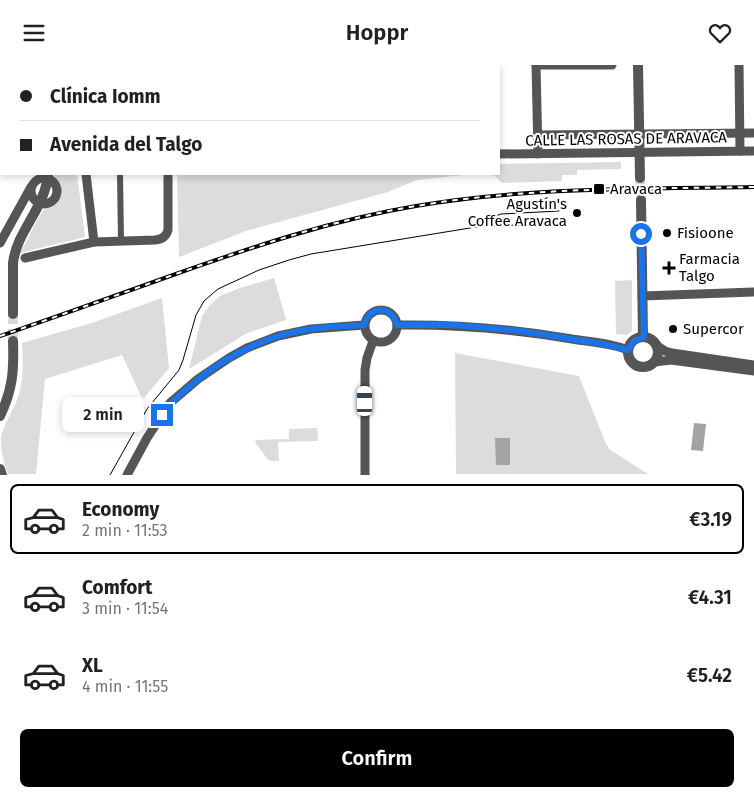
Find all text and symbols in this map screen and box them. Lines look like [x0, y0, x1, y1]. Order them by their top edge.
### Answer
icon: menu [20, 19, 48, 47]
text: Hoppr [346, 19, 408, 46]
icon: heart [706, 19, 734, 47]
text: Clínica Iomm [50, 85, 161, 108]
street label: CALLE LAS ROSAS DE ARAVACA [525, 128, 727, 150]
text: Avenida del Talgo [50, 133, 202, 156]
place label: Aravaca [610, 180, 662, 198]
marker: Aravaca [592, 182, 606, 196]
place label: Agustín's Coffee Aravaca [468, 195, 567, 230]
marker: Agustín's Coffee Aravaca [571, 207, 583, 219]
route start [630, 223, 652, 245]
place label: Fisioone [677, 224, 734, 242]
marker: Fisioone [661, 227, 673, 239]
place label: Farmacia Talgo [679, 250, 740, 285]
marker: Farmacia Talgo [663, 262, 675, 274]
place label: Supercor [683, 320, 744, 338]
marker: Supercor [667, 323, 679, 335]
car [357, 386, 372, 416]
callout: 2 min [62, 397, 144, 433]
route end [151, 404, 173, 426]
text: 2 min [83, 405, 123, 424]
icon: car [22, 497, 67, 542]
text: Economy [82, 498, 159, 521]
text: €3.19 [689, 508, 732, 531]
text: 2 min · 11:53 [82, 521, 168, 540]
icon: car [22, 575, 67, 620]
text: Comfort [82, 576, 152, 599]
text: €4.31 [688, 586, 732, 609]
text: 3 min · 11:54 [82, 599, 168, 618]
icon: car [22, 653, 67, 698]
text: XL [82, 654, 103, 677]
text: €5.42 [687, 664, 732, 687]
text: 4 min · 11:55 [82, 677, 168, 696]
button: Confirm [20, 729, 734, 787]

